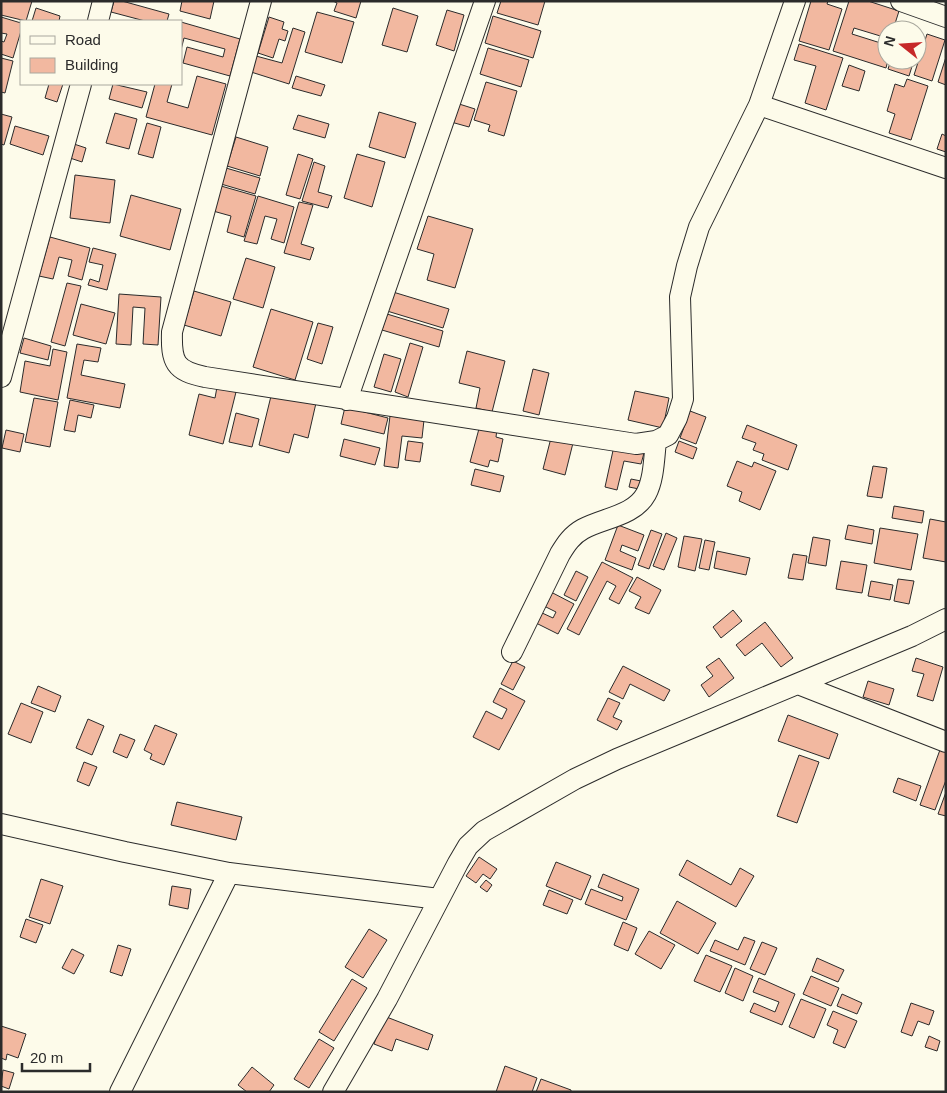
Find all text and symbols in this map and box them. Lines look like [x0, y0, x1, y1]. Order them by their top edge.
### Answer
legend [20, 20, 182, 85]
north arrow [877, 20, 927, 70]
text: Road [65, 31, 101, 48]
text: N [880, 34, 899, 48]
text: Building [65, 56, 118, 73]
scale bar [22, 1040, 90, 1072]
text: 20 m [30, 1049, 63, 1066]

